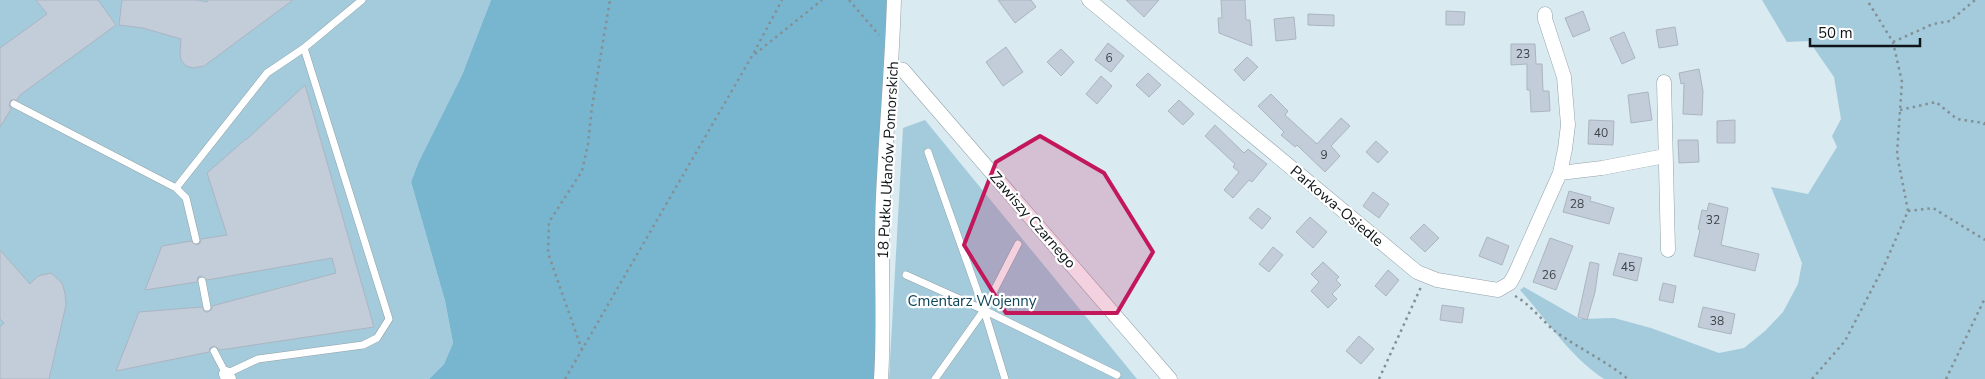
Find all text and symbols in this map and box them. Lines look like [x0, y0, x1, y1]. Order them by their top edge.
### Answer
scale bar [1810, 15, 1920, 47]
text: 50 m [1818, 23, 1853, 43]
house number: 23 [1516, 46, 1530, 62]
house number: 6 [1105, 50, 1113, 66]
street label: 18 Pułku Ułanów Pomorskich [873, 61, 903, 259]
house number: 40 [1594, 125, 1608, 141]
house number: 9 [1320, 147, 1328, 163]
street label: Parkowa-Osiedle [1286, 161, 1388, 251]
street label: Zawiszy Czarnego [985, 167, 1081, 273]
house number: 28 [1570, 196, 1584, 212]
house number: 32 [1706, 212, 1720, 228]
house number: 45 [1621, 259, 1635, 275]
house number: 26 [1542, 267, 1556, 283]
park label: Cmentarz Wojenny [907, 291, 1037, 311]
house number: 38 [1710, 313, 1724, 329]

